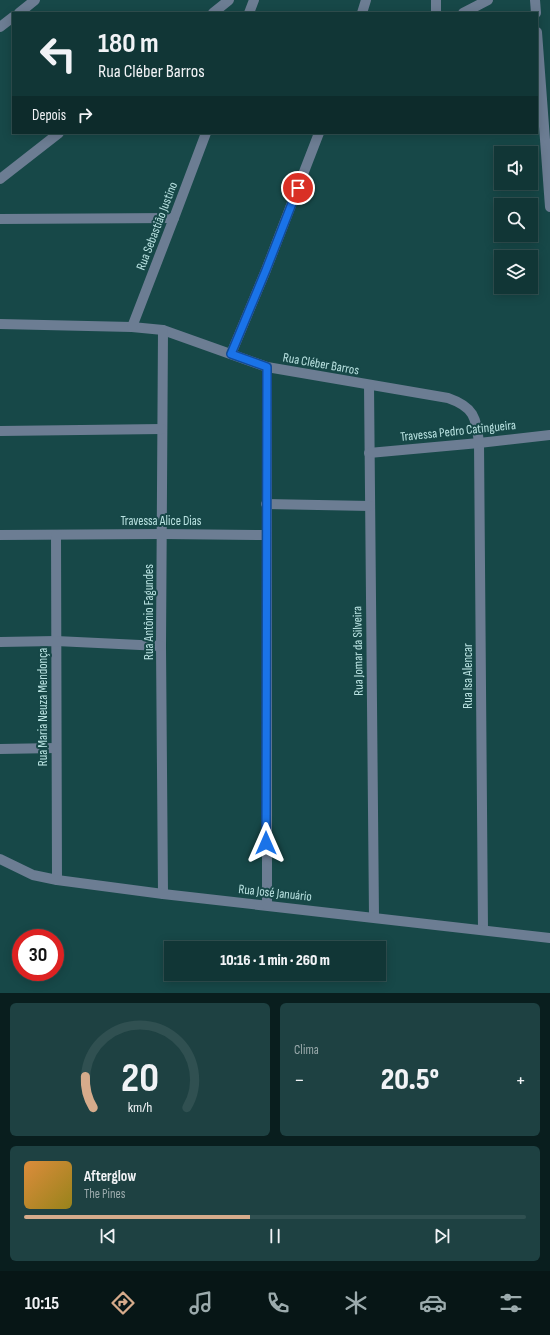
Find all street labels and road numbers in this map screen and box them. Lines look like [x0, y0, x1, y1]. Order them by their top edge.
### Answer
street label: Rua Sebastião Justino [133, 180, 181, 272]
street label: Rua Cléber Barros [282, 349, 361, 379]
street label: Travessa Pedro Catingueira [399, 417, 517, 445]
street label: Travessa Alice Dias [121, 513, 202, 529]
street label: Rua Antônio Fagundes [141, 564, 157, 660]
street label: Rua Jomar da Silveira [349, 606, 367, 696]
street label: Rua Isa Alencar [460, 643, 476, 709]
street label: Rua Maria Neuza Mendonça [35, 648, 51, 766]
street label: Rua José Januário [237, 881, 313, 905]

